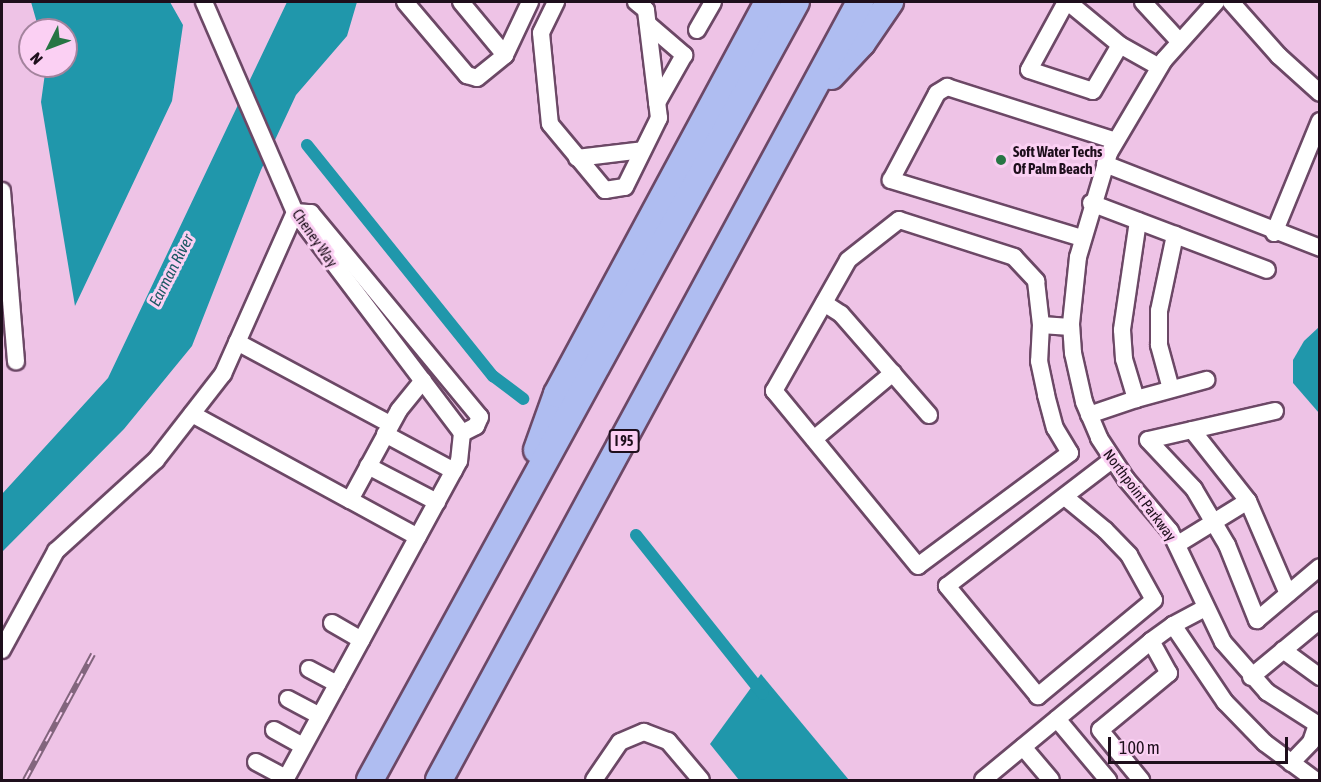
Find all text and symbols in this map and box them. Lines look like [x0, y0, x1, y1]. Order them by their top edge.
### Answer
north arrow [18, 18, 78, 78]
text: N [26, 49, 46, 68]
place label: Soft Water Techs Of Palm Beach [1013, 142, 1102, 177]
marker: Soft Water Techs Of Palm Beach [994, 153, 1008, 167]
street label: Cheney Way [289, 206, 341, 270]
water label: Earman River [145, 231, 197, 309]
road number: I 95 [608, 430, 640, 452]
street label: Northpoint Parkway [1100, 446, 1180, 544]
scale bar [1111, 725, 1291, 763]
text: 100 m [1119, 737, 1160, 758]

